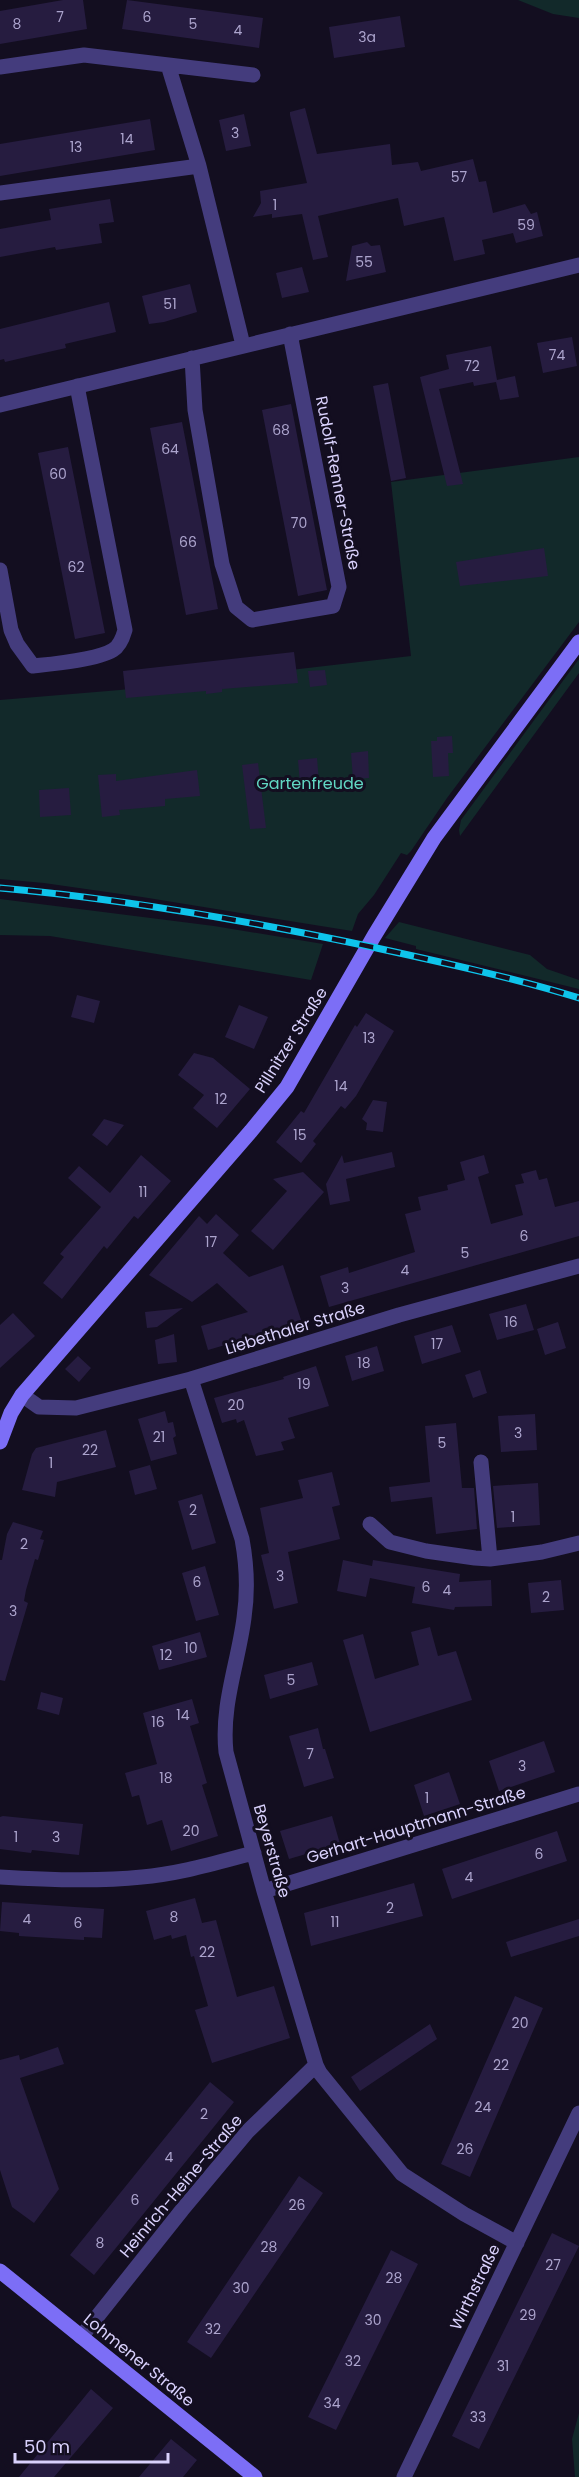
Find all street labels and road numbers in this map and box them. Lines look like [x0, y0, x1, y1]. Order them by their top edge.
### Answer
street label: Rudolf-Renner-Straße [310, 394, 366, 572]
street label: Pillnitzer Straße [249, 982, 333, 1098]
street label: Liebethaler Straße [222, 1296, 368, 1360]
street label: Gerhart-Hauptmann-Straße [304, 1781, 529, 1869]
street label: Beyerstraße [248, 1801, 296, 1901]
street label: Heinrich-Heine-Straße [114, 2109, 248, 2263]
street label: Wirthstraße [444, 2240, 506, 2334]
street label: Lohmener Straße [79, 2308, 200, 2412]

